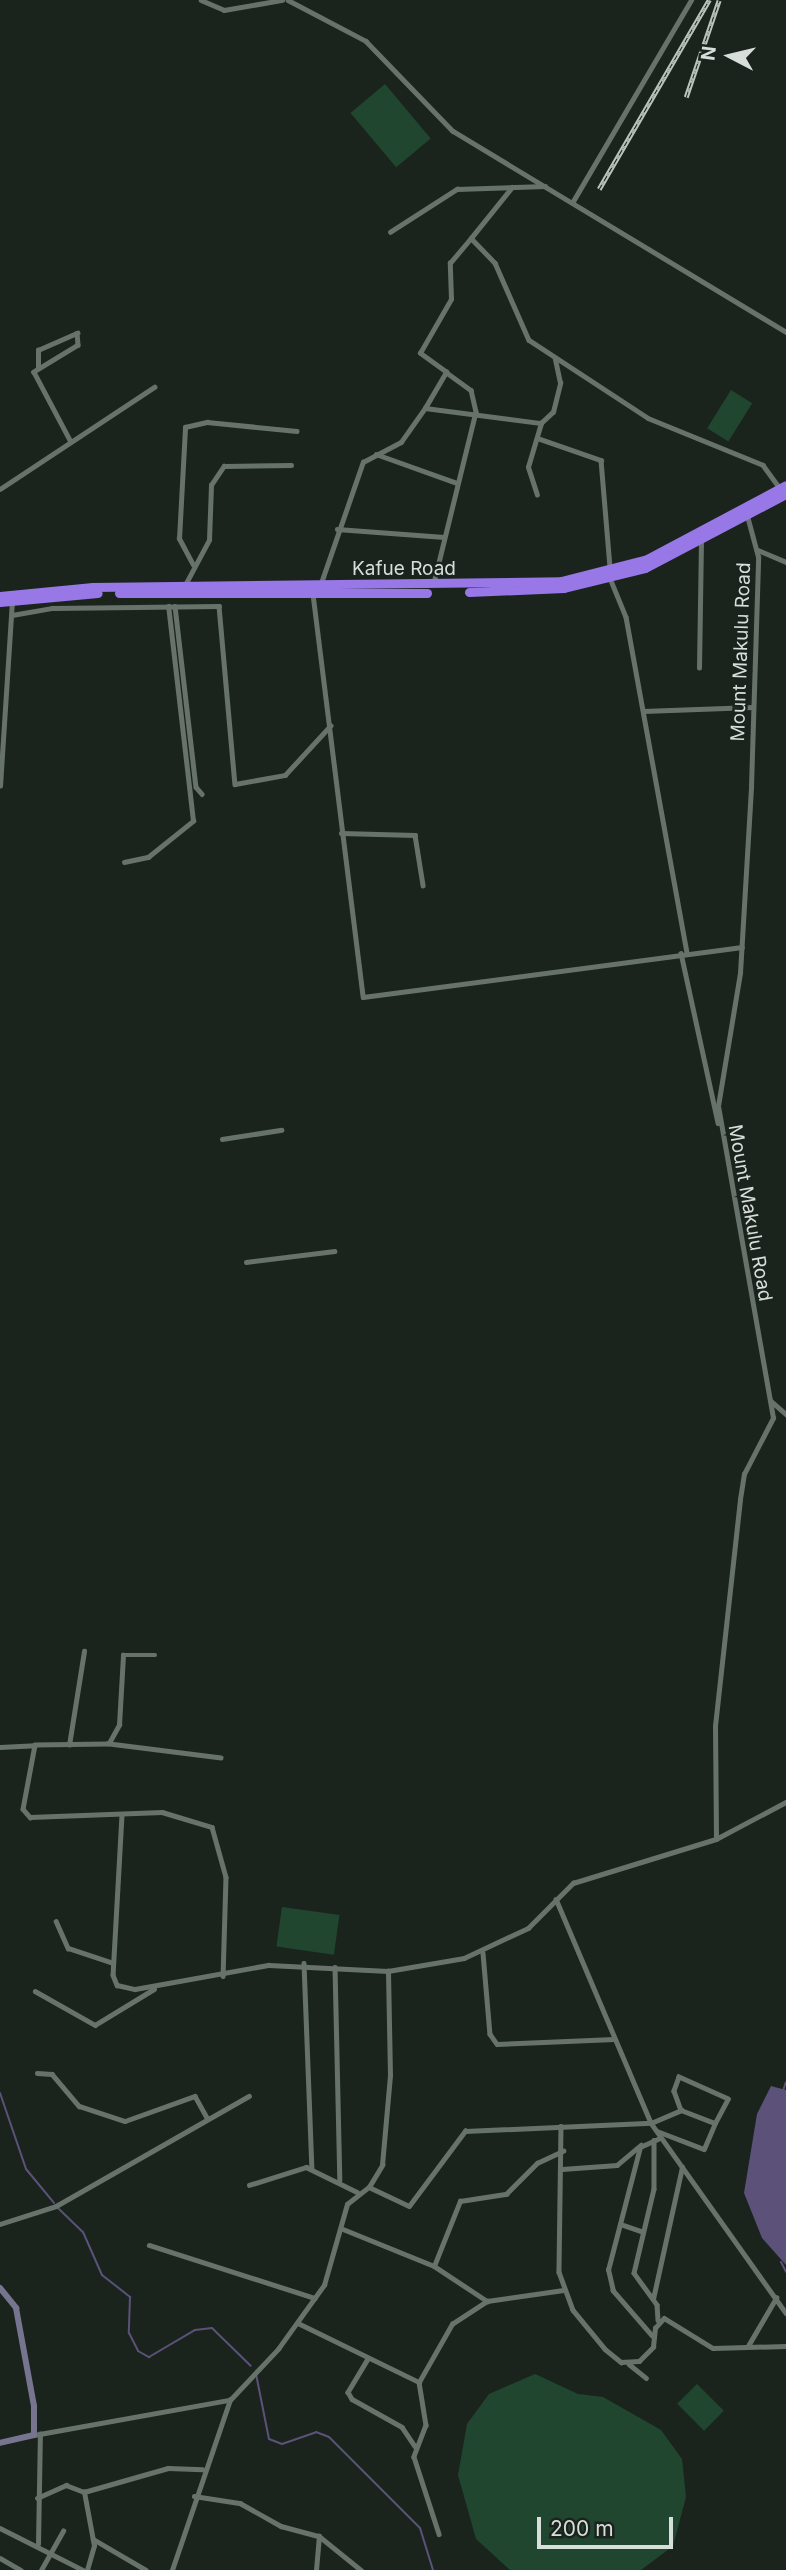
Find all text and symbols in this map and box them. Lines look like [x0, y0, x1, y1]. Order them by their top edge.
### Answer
north arrow [695, 21, 765, 91]
text: N [696, 45, 721, 62]
street label: Kafue Road [352, 558, 456, 580]
street label: Mount Makulu Road [726, 562, 756, 742]
street label: Mount Makulu Road [723, 1123, 777, 1303]
scale bar [541, 2504, 678, 2548]
text: 200 m [550, 2516, 614, 2541]

